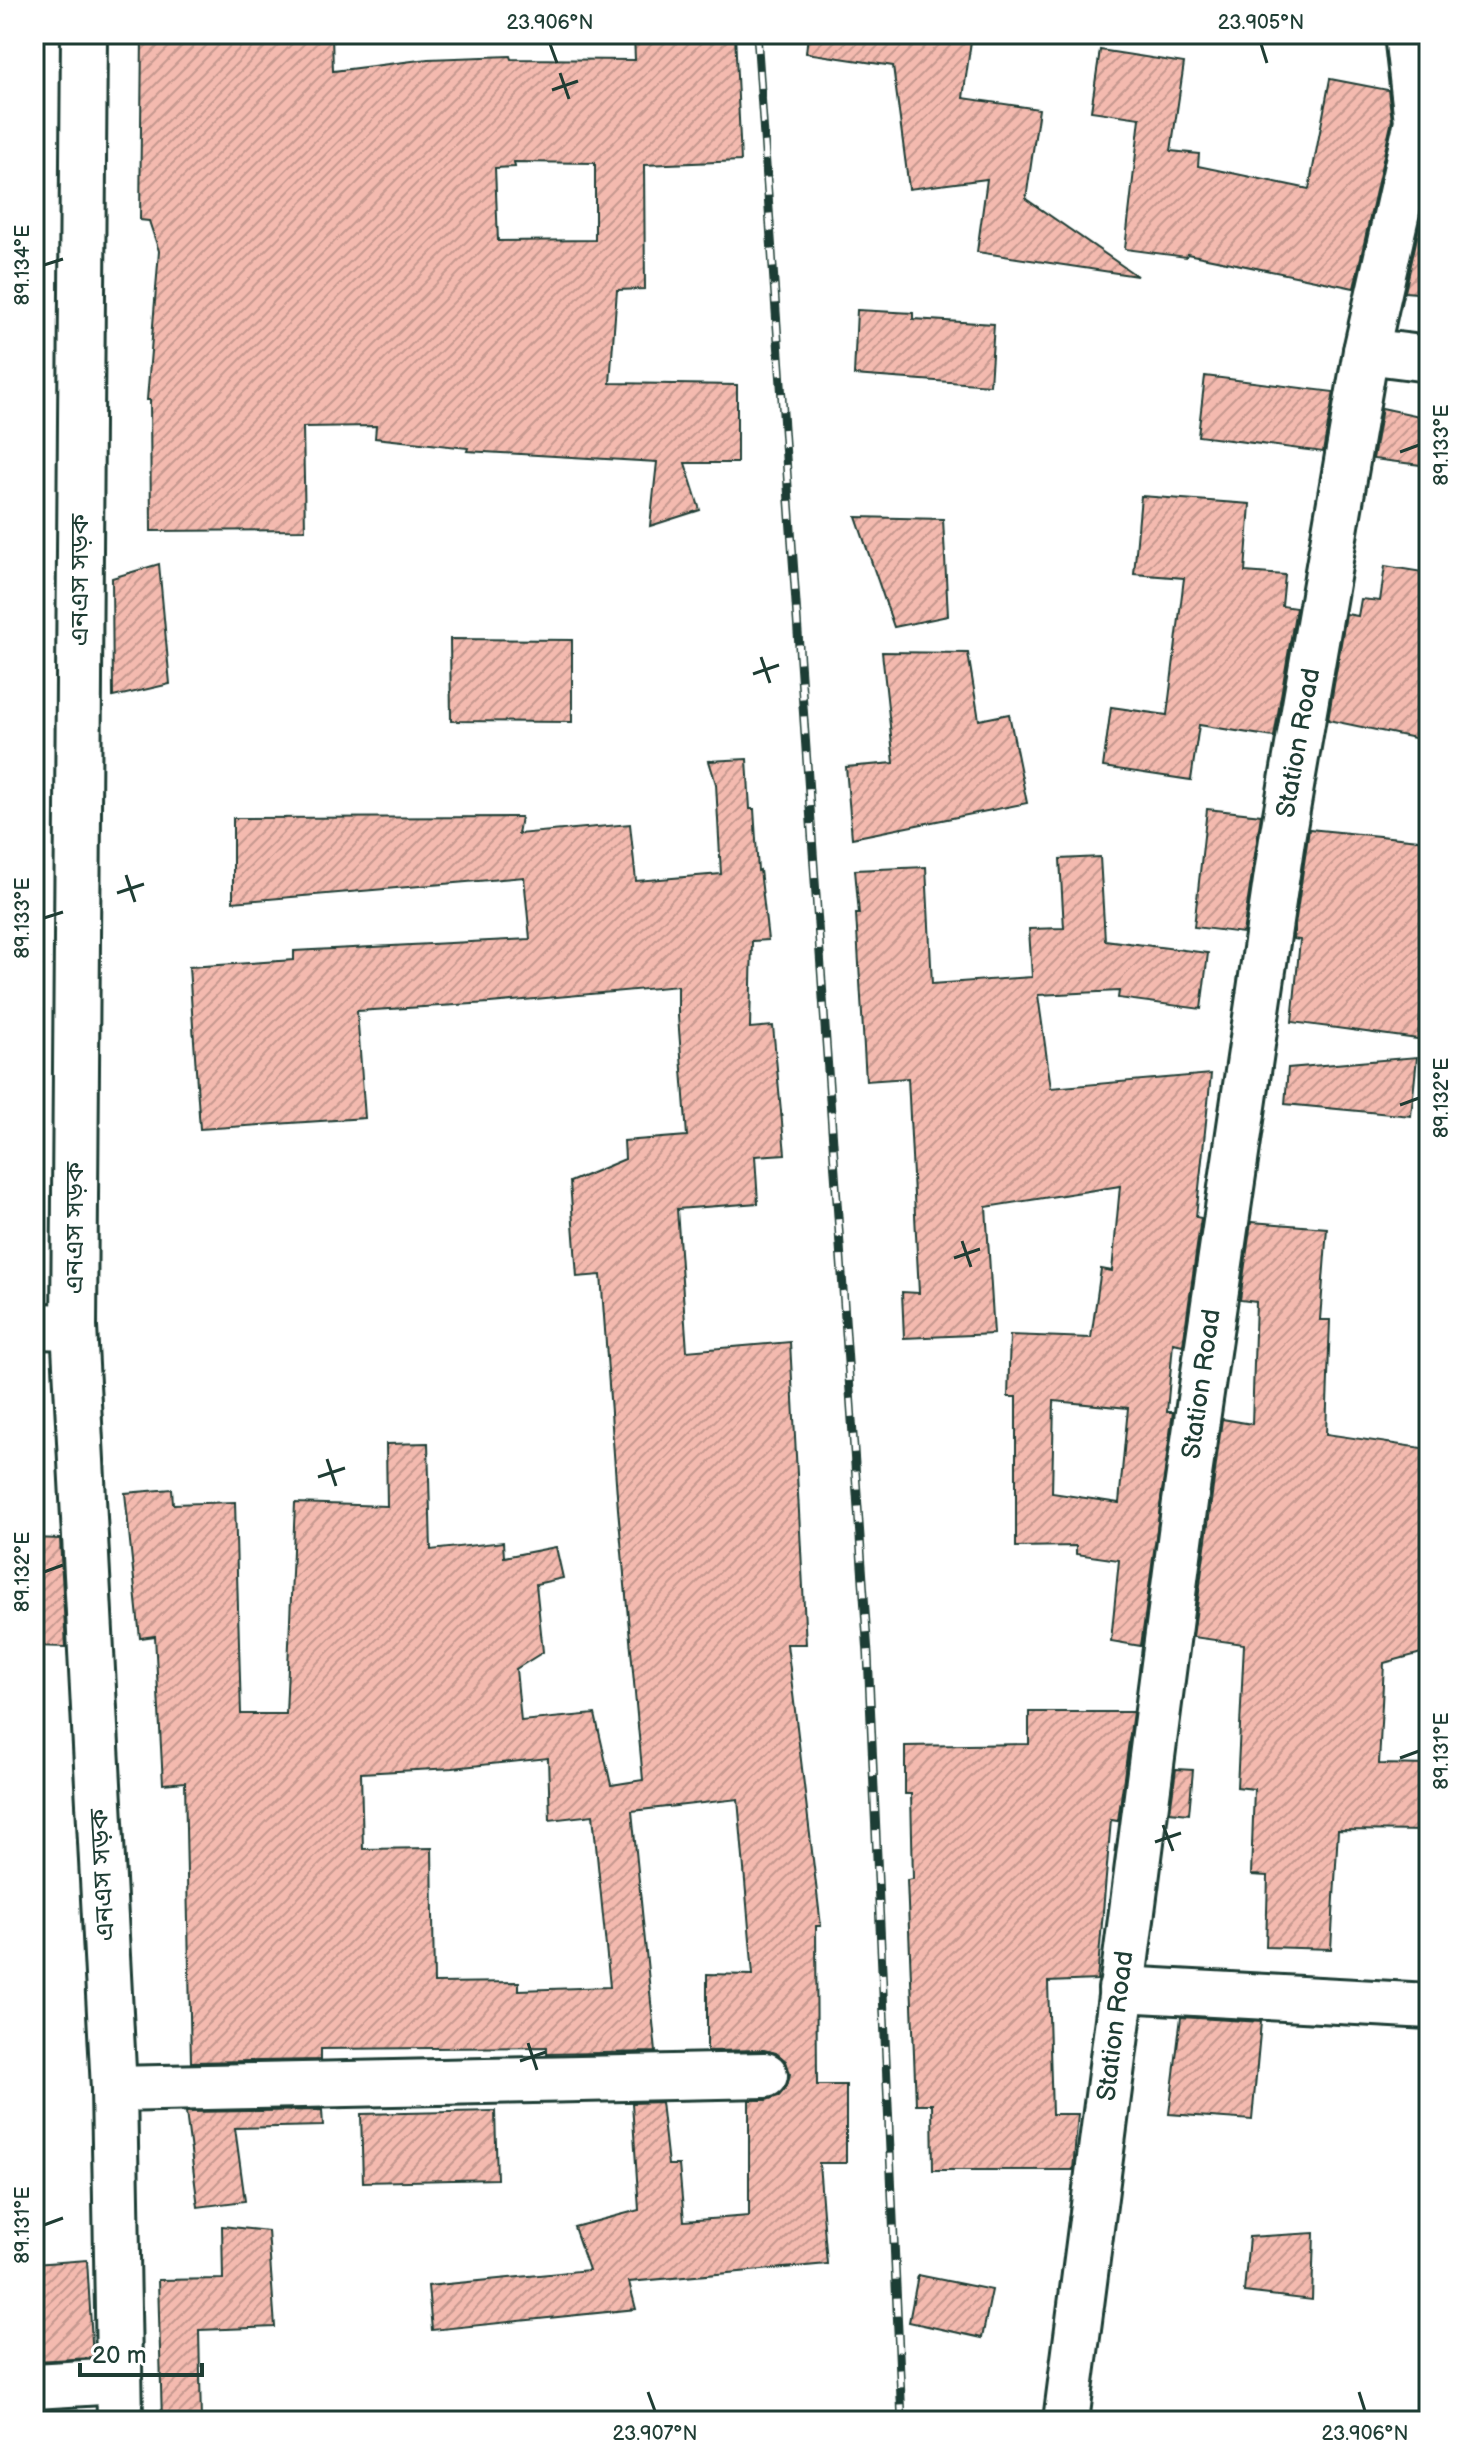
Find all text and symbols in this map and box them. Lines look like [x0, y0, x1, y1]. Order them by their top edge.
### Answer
text: 23.906°N [507, 11, 594, 35]
text: 23.905°N [1218, 11, 1304, 35]
text: 89.134°E [11, 225, 35, 305]
text: 89.133°E [1430, 404, 1454, 486]
street label: এনএস সড়ক [65, 513, 96, 646]
street label: Station Road [1271, 666, 1327, 820]
text: 89.133°E [11, 877, 35, 959]
text: 89.132°E [1430, 1058, 1454, 1138]
street label: এনএস সড়ক [60, 1161, 91, 1294]
street label: Station Road [1176, 1307, 1228, 1461]
text: 89.132°E [11, 1532, 35, 1612]
text: 89.131°E [1430, 1712, 1454, 1790]
street label: এনএস সড়ক [84, 1807, 122, 1942]
street label: Station Road [1091, 1949, 1141, 2103]
text: 89.131°E [11, 2186, 35, 2264]
scale bar [80, 2327, 202, 2377]
text: 20 m [92, 2341, 147, 2370]
text: 23.907°N [613, 2422, 698, 2446]
text: 23.906°N [1322, 2422, 1409, 2446]

